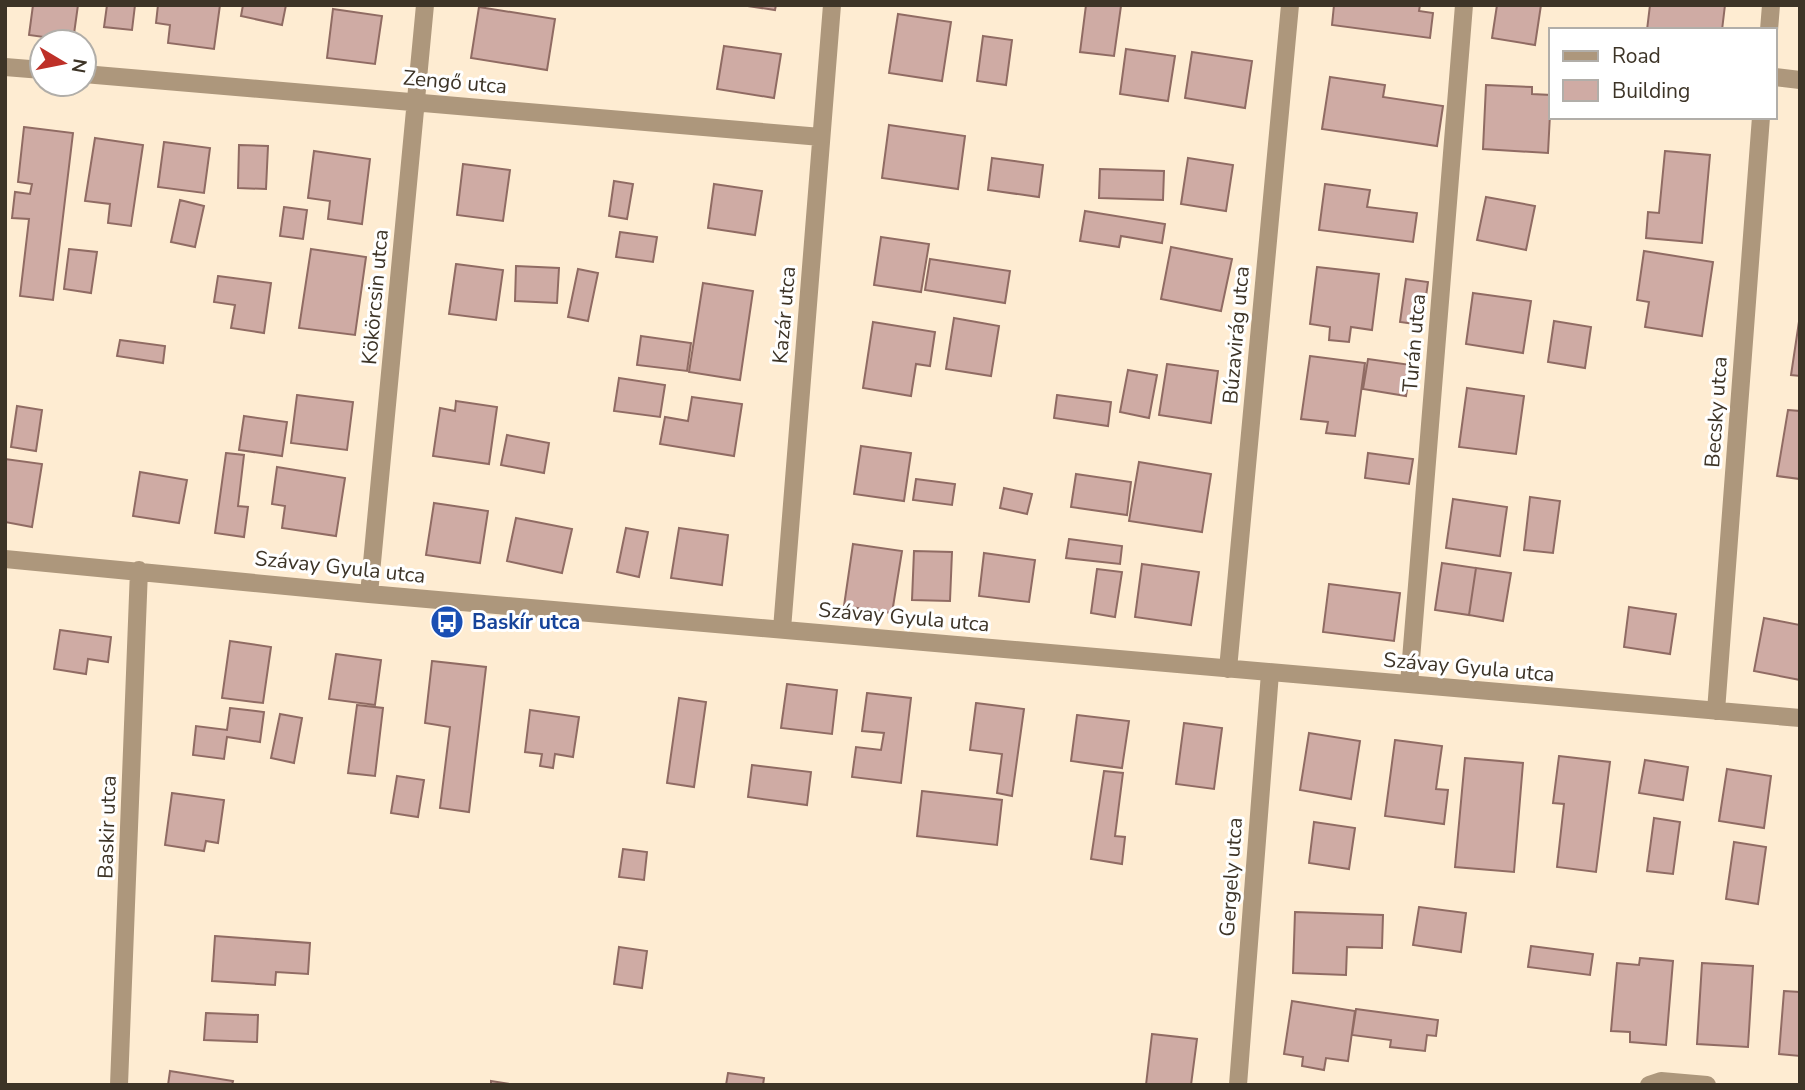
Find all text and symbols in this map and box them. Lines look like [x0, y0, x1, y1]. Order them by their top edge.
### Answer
north arrow [28, 28, 98, 98]
legend [1549, 28, 1777, 119]
text: Road [1612, 42, 1661, 70]
text: N [65, 57, 93, 75]
street label: Zengő utca [402, 64, 508, 100]
text: Building [1612, 77, 1690, 105]
street label: Kökörcsin utca [355, 228, 395, 366]
street label: Kazár utca [766, 265, 802, 365]
street label: Búzavirág utca [1216, 265, 1256, 405]
street label: Turán utca [1396, 293, 1432, 393]
street label: Becsky utca [1698, 355, 1734, 469]
street label: Szávay Gyula utca [253, 544, 427, 590]
street label: Szávay Gyula utca [817, 596, 991, 638]
bus stop icon: Baskír utca [428, 603, 466, 641]
place label: Baskír utca [472, 608, 580, 636]
street label: Szávay Gyula utca [1382, 646, 1556, 688]
street label: Baskir utca [91, 775, 123, 879]
street label: Gergely utca [1213, 817, 1249, 937]

